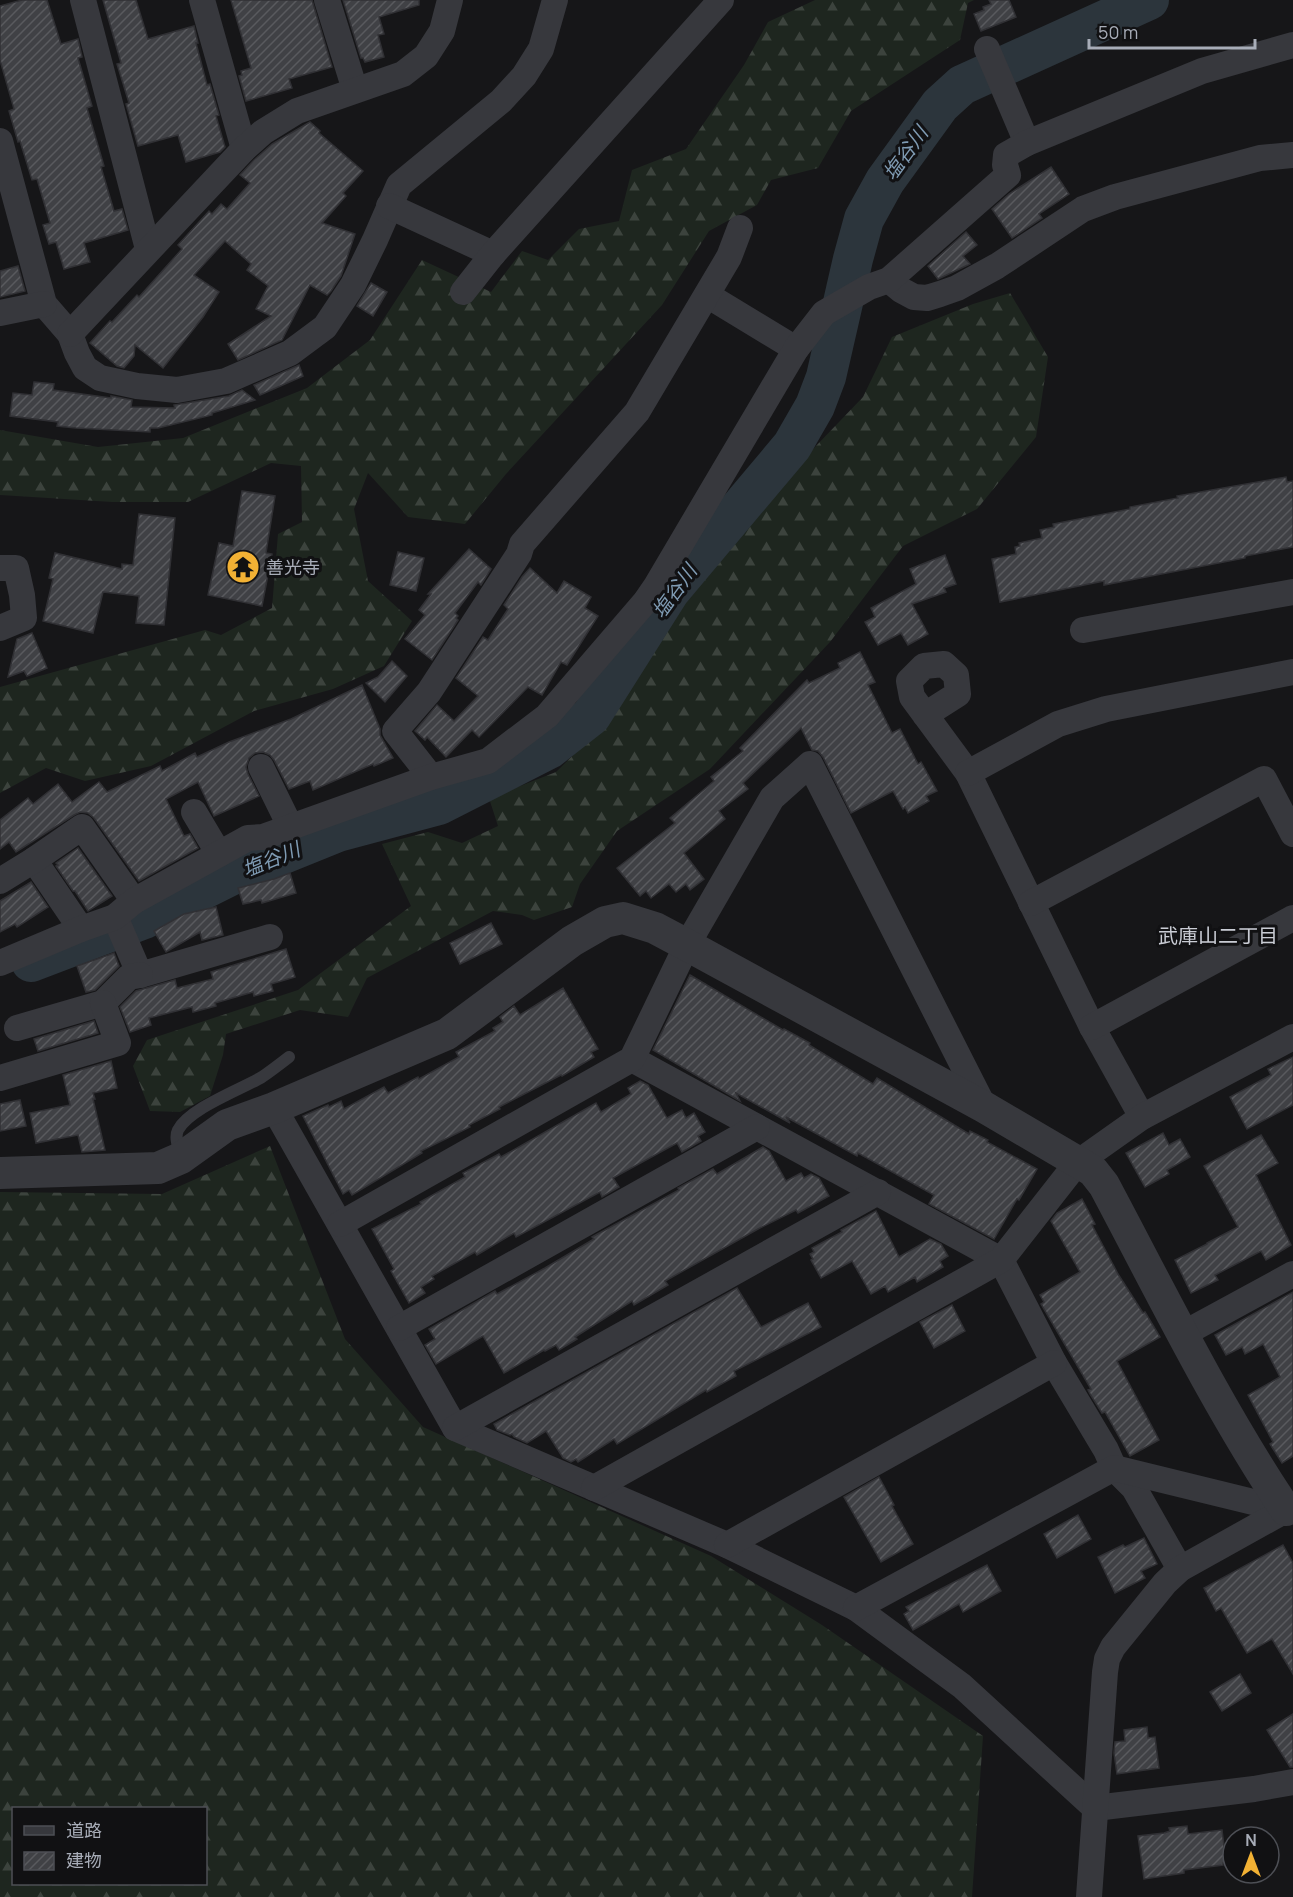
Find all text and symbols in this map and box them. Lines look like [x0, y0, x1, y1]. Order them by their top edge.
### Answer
scale bar [1089, 12, 1256, 50]
text: 50 m [1098, 20, 1138, 44]
water label: 塩谷川 [876, 119, 935, 185]
temple icon: 善光寺 [225, 549, 261, 585]
place label: 善光寺 [266, 555, 320, 579]
water label: 塩谷川 [645, 557, 704, 623]
water label: 塩谷川 [238, 834, 306, 883]
district label: 武庫山二丁目 [1158, 922, 1278, 949]
legend [12, 1807, 207, 1885]
text: 道路 [66, 1818, 102, 1842]
north arrow [1221, 1825, 1281, 1885]
text: N [1245, 1829, 1257, 1851]
text: 建物 [66, 1848, 102, 1872]

